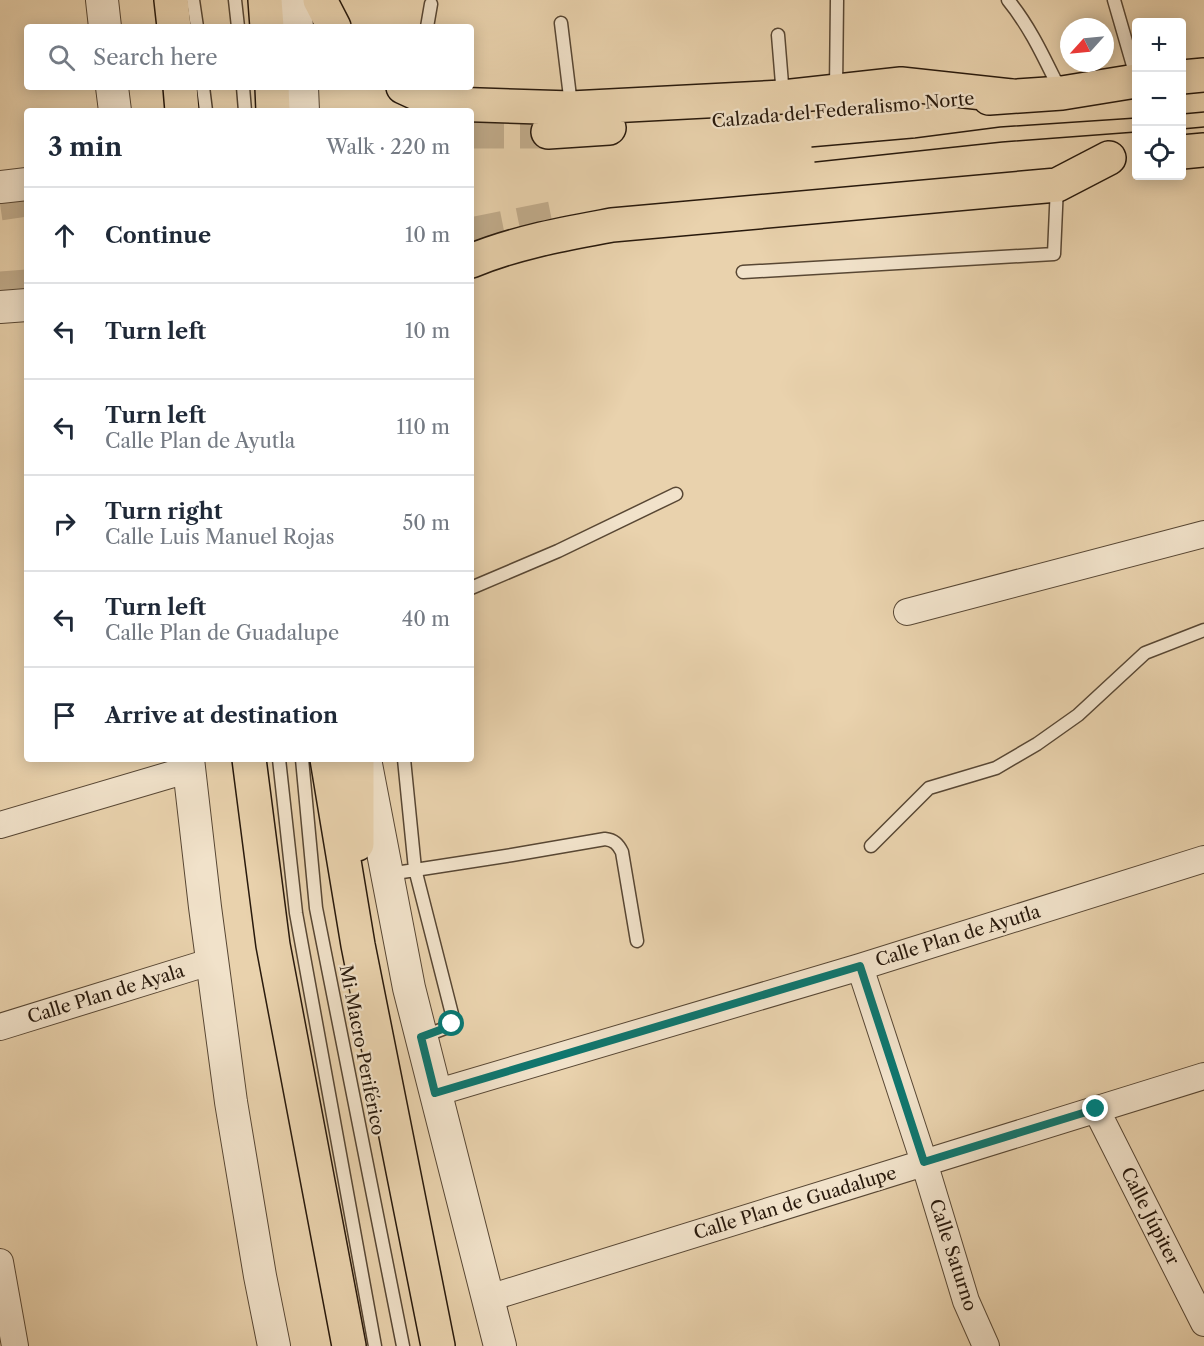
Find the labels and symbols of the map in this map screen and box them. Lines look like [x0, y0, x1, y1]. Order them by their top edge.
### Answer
north arrow [1060, 18, 1114, 72]
street label: Calzada del Federalismo Norte [711, 88, 975, 132]
street label: Calle Plan de Ayutla [873, 900, 1044, 972]
street label: Calle Plan de Ayala [25, 960, 188, 1028]
street label: Mi Macro Periférico [335, 963, 389, 1137]
route start [438, 1010, 464, 1036]
route end [1082, 1095, 1108, 1121]
street label: Calle Plan de Guadalupe [691, 1162, 899, 1244]
street label: Calle Júpiter [1116, 1164, 1184, 1269]
street label: Calle Saturno [925, 1196, 981, 1314]

